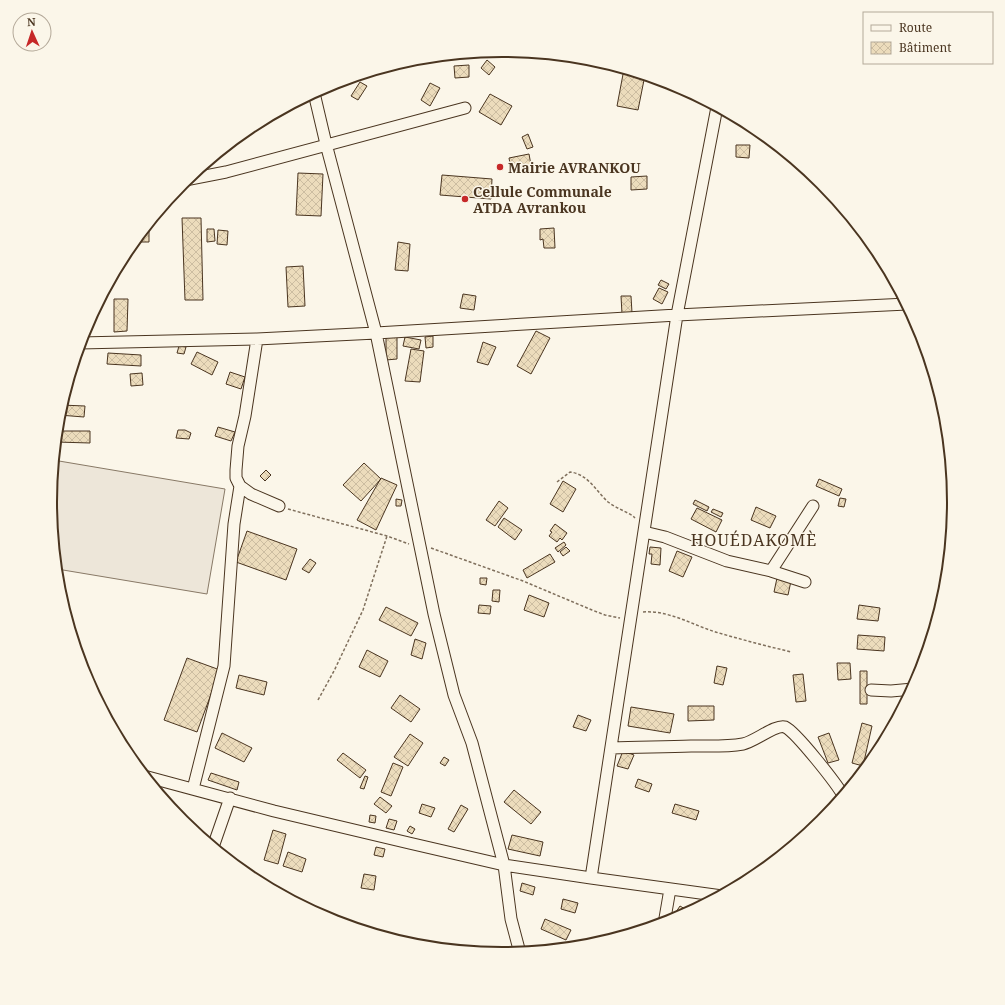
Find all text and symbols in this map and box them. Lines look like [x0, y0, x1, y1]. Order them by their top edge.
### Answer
north arrow [12, 12, 52, 52]
legend [863, 12, 993, 64]
text: N [27, 14, 37, 29]
text: Route [899, 19, 932, 36]
text: Bâtiment [899, 39, 951, 56]
place label: Mairie AVRANKOU [508, 158, 641, 177]
marker: Mairie AVRANKOU [495, 162, 505, 172]
place label: Cellule Communale ATDA Avrankou [473, 182, 612, 217]
marker: Cellule Communale ATDA Avrankou [460, 194, 470, 204]
district label: HOUÉDAKOMÈ [691, 529, 817, 551]

